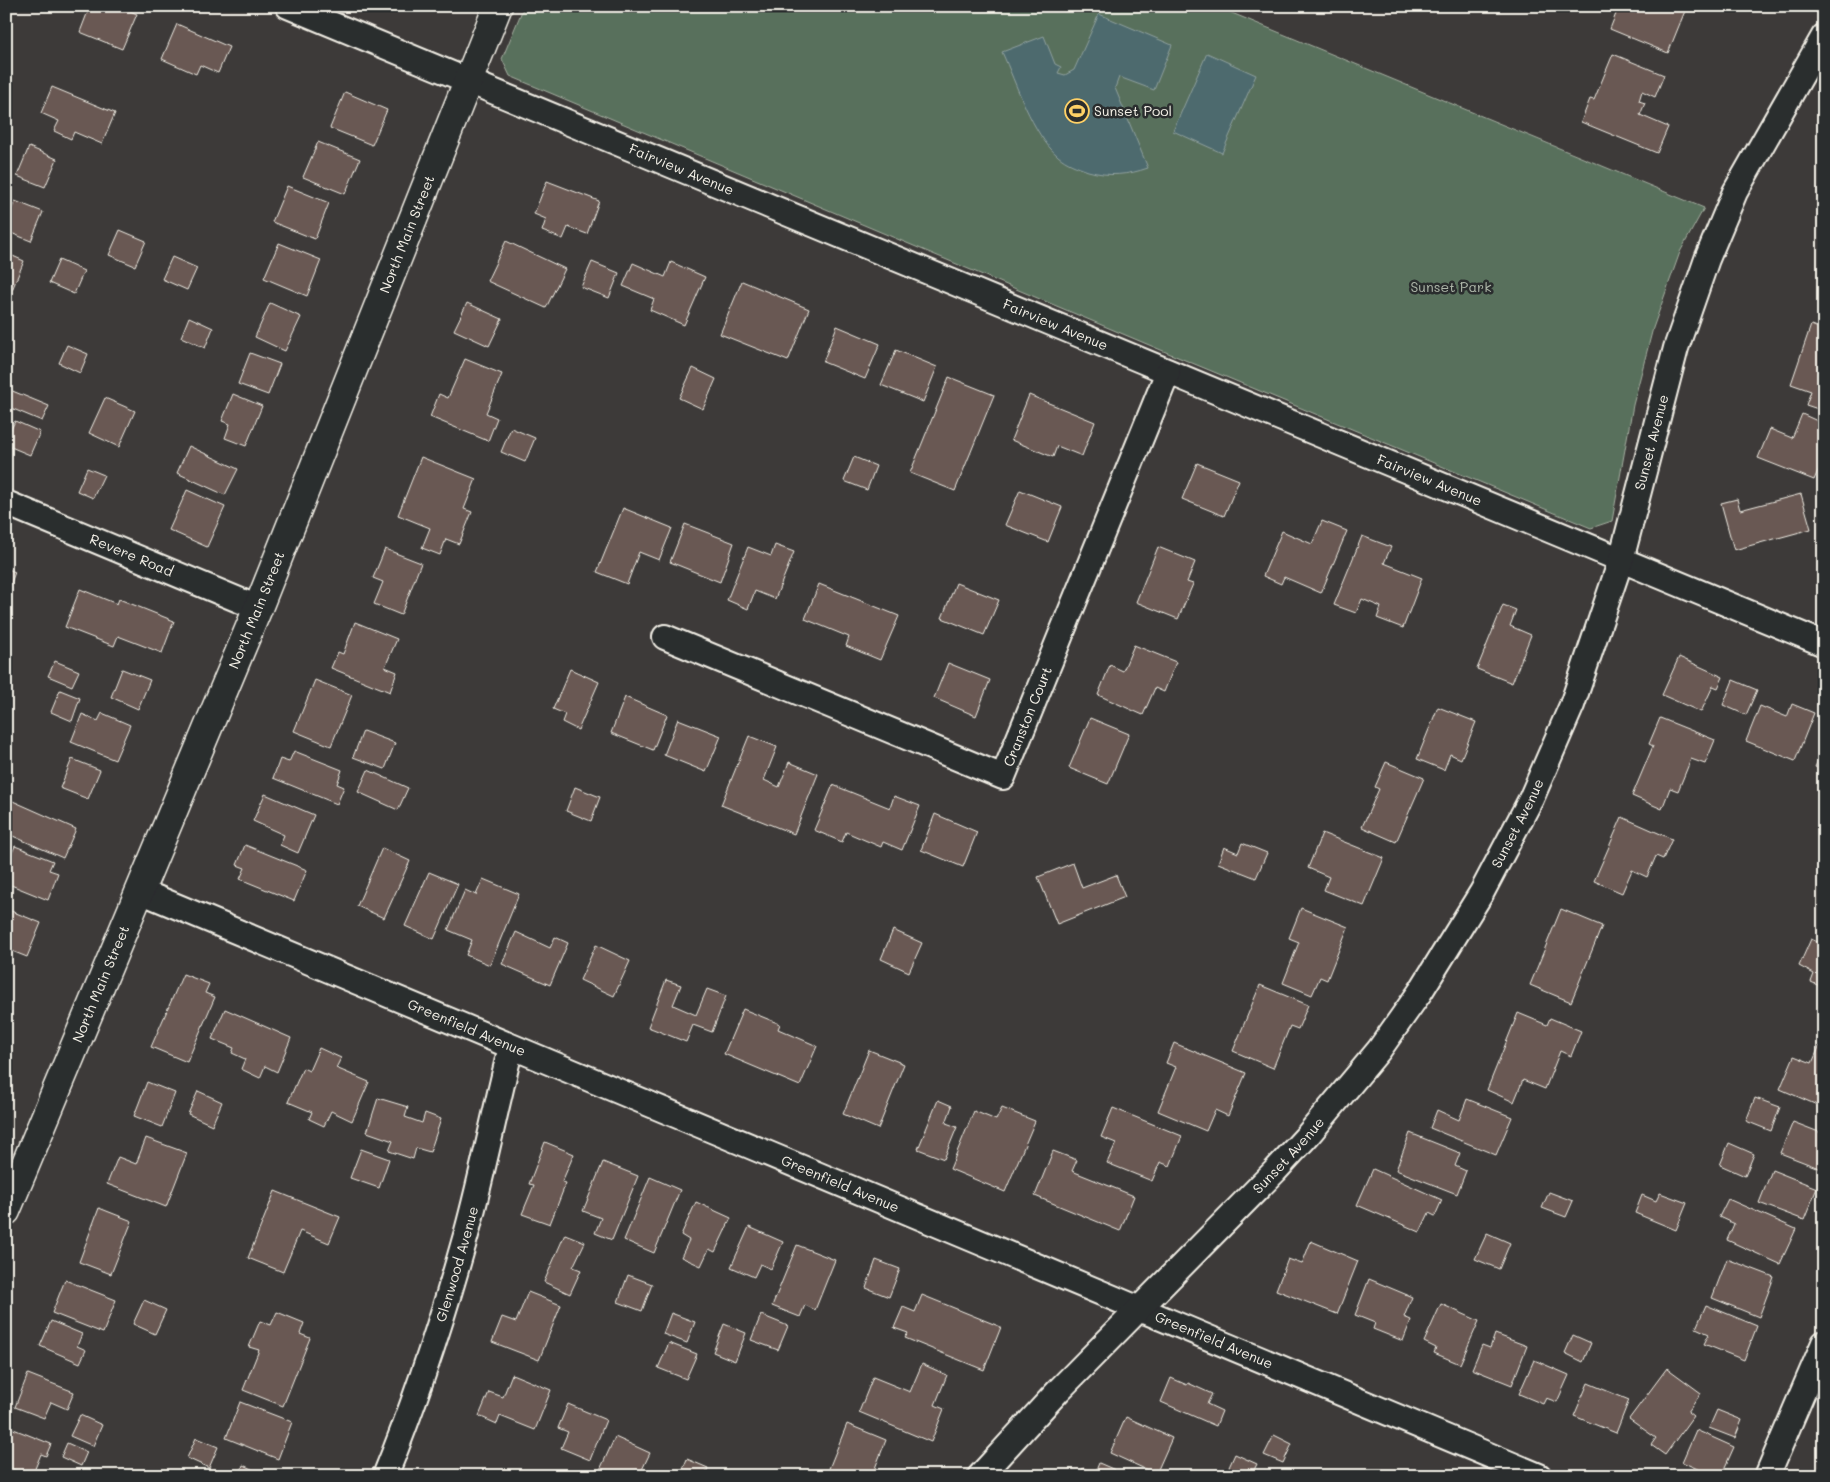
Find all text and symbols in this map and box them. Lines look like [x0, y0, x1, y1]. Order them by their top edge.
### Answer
sports icon: Sunset Pool [1064, 98, 1090, 124]
place label: Sunset Pool [1094, 101, 1172, 120]
street label: Fairview Avenue [626, 139, 737, 199]
street label: North Main Street [375, 172, 439, 296]
park label: Sunset Park [1410, 277, 1492, 296]
street label: Fairview Avenue [1000, 294, 1111, 355]
street label: Sunset Avenue [1630, 392, 1673, 492]
street label: Fairview Avenue [1374, 449, 1485, 510]
street label: Revere Road [87, 529, 176, 581]
street label: North Main Street [224, 548, 289, 672]
street label: Cranston Court [998, 664, 1056, 769]
street label: Sunset Avenue [1486, 776, 1548, 871]
street label: North Main Street [67, 922, 133, 1045]
street label: Greenfield Avenue [405, 994, 529, 1060]
street label: Sunset Avenue [1248, 1113, 1328, 1198]
street label: Greenfield Avenue [779, 1150, 902, 1216]
street label: Glenwood Avenue [431, 1204, 482, 1324]
street label: Greenfield Avenue [1152, 1306, 1276, 1373]

